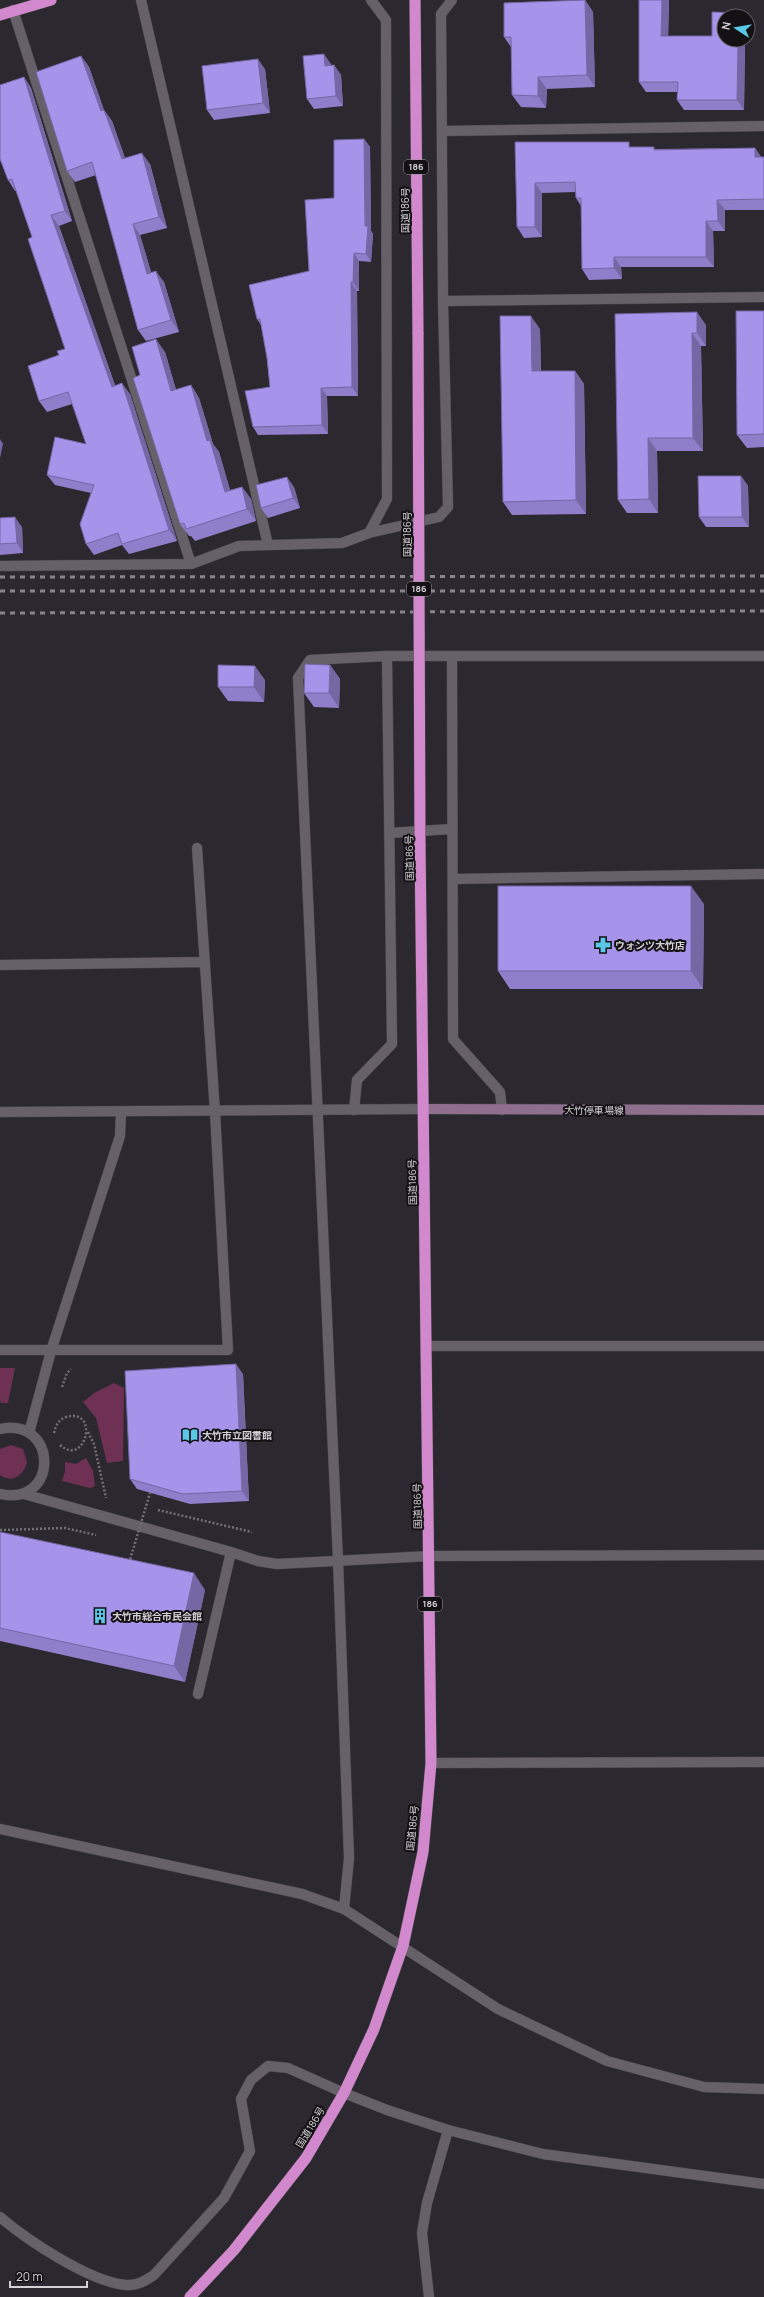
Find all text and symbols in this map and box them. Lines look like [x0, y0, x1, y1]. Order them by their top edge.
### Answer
north arrow [716, 8, 756, 48]
text: N [718, 20, 734, 31]
road number: 186 [404, 160, 428, 174]
street label: 国道186号 [398, 187, 412, 233]
street label: 国道186号 [400, 511, 414, 557]
road number: 186 [407, 582, 431, 596]
street label: 国道186号 [402, 835, 416, 881]
pharmacy icon: ウォンツ大竹店 [594, 936, 612, 954]
place label: ウォンツ大竹店 [615, 938, 685, 952]
street label: 大竹停車場線 [564, 1103, 624, 1117]
street label: 国道186号 [405, 1159, 419, 1205]
library icon: 大竹市立図書館 [181, 1426, 199, 1444]
place label: 大竹市立図書館 [202, 1428, 272, 1442]
street label: 国道186号 [410, 1483, 424, 1529]
road number: 186 [418, 1597, 442, 1611]
building icon: 大竹市総合市民会館 [91, 1607, 109, 1625]
place label: 大竹市総合市民会館 [112, 1609, 202, 1623]
street label: 国道186号 [403, 1804, 421, 1852]
street label: 国道186号 [292, 2104, 328, 2150]
scale bar [10, 2263, 87, 2289]
text: 20 m [16, 2268, 43, 2285]

